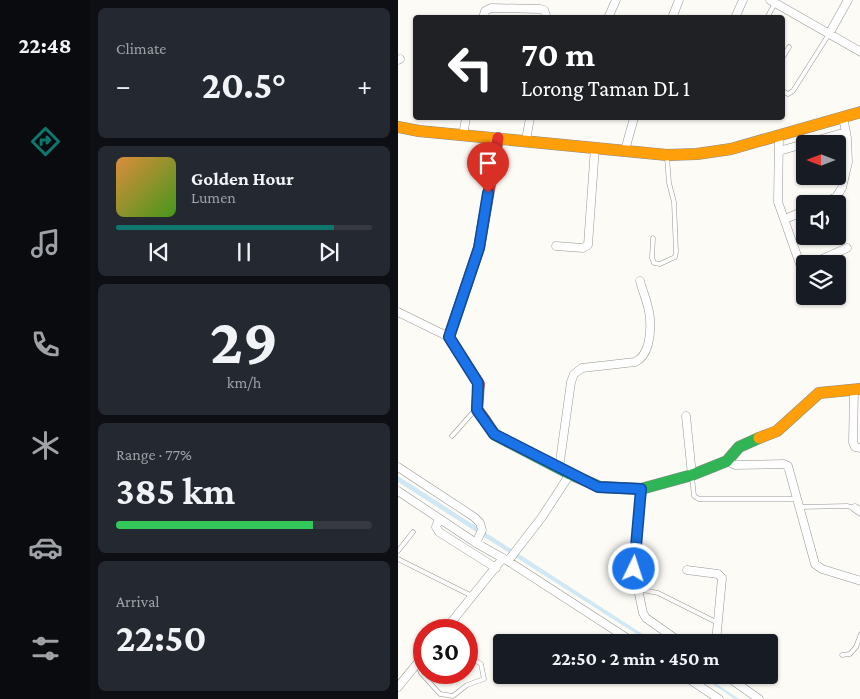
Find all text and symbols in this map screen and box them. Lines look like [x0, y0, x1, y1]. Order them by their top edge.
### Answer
text: 22:48 [19, 33, 71, 58]
icon: left [438, 35, 503, 100]
text: 70 m [521, 35, 595, 74]
text: Climate [116, 40, 166, 57]
text: 20.5° [202, 64, 286, 106]
text: − [116, 70, 131, 101]
text: + [357, 70, 372, 101]
text: Lorong Taman DL 1 [521, 76, 690, 101]
icon: directions [28, 124, 63, 159]
north arrow [796, 135, 846, 185]
map controls [796, 135, 846, 305]
pin [467, 142, 509, 193]
icon: arrive [474, 149, 502, 177]
text: Golden Hour [191, 168, 294, 189]
text: Lumen [191, 189, 236, 206]
button: sound [796, 195, 846, 245]
icon: music [28, 226, 63, 261]
icon: previous [145, 238, 173, 266]
icon: pause [230, 238, 258, 266]
icon: next [315, 238, 343, 266]
button: layers [796, 255, 846, 305]
text: 29 [210, 305, 278, 377]
icon: phone [28, 327, 63, 362]
text: km/h [227, 374, 261, 391]
icon: climate [28, 428, 63, 463]
text: Range · 77% [116, 446, 192, 463]
text: 385 km [116, 470, 235, 512]
icon: car [28, 530, 63, 565]
position arrow [607, 542, 659, 594]
text: Arrival [116, 593, 160, 610]
text: 22:50 [116, 617, 207, 659]
speed limit sign: 30 [413, 619, 478, 684]
icon: filters [28, 631, 63, 666]
text: 22:50 · 2 min · 450 m [552, 648, 719, 669]

